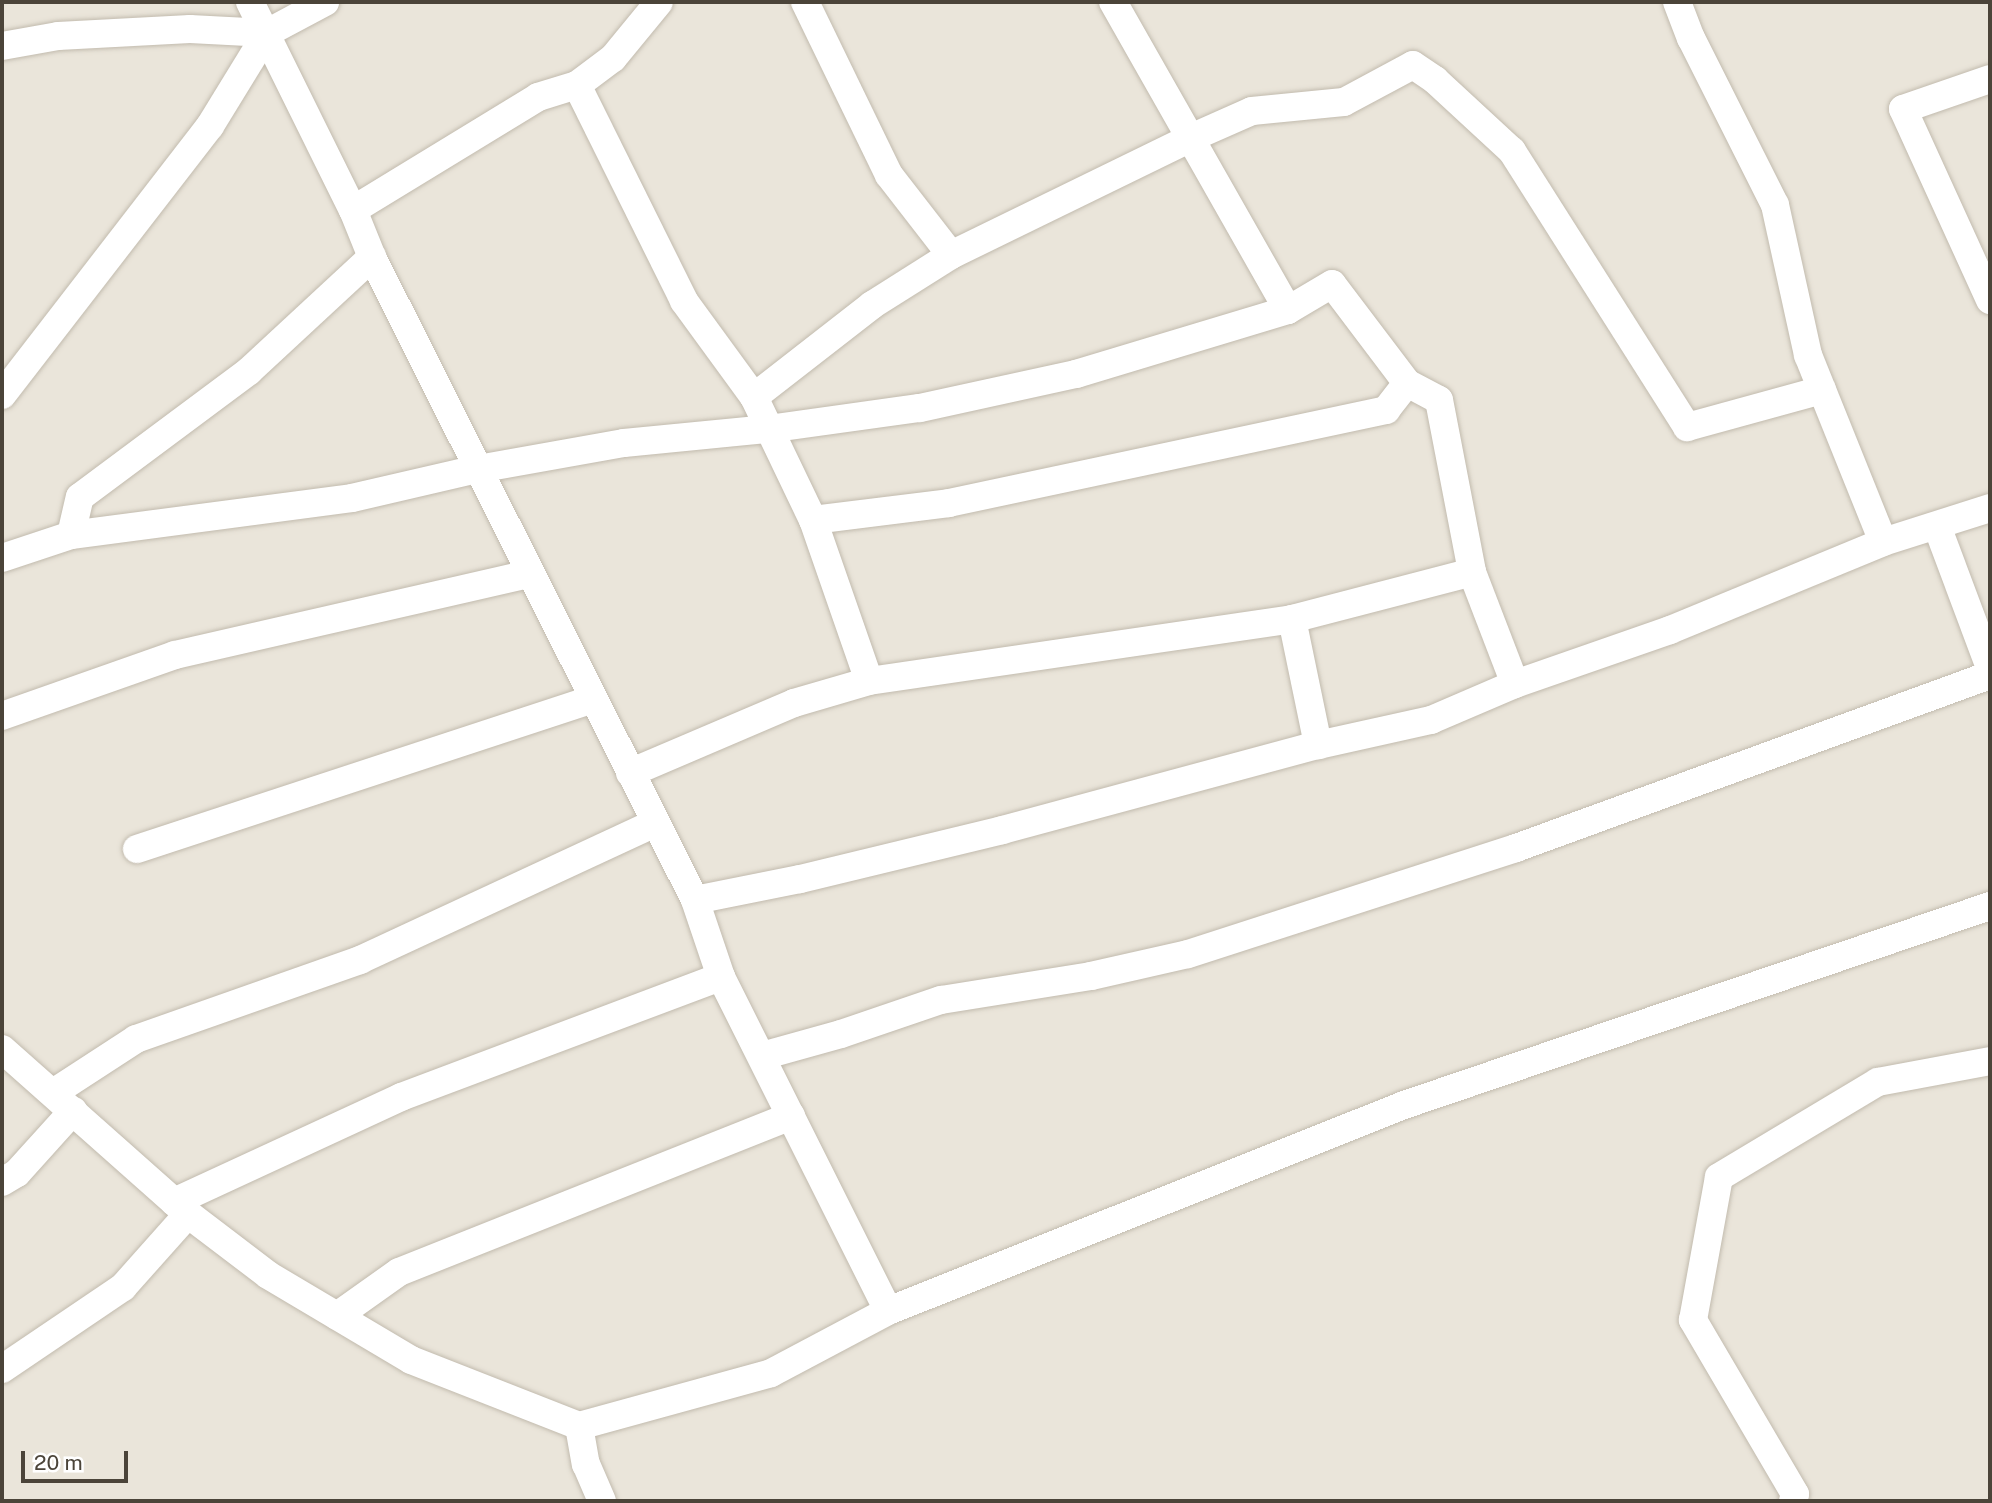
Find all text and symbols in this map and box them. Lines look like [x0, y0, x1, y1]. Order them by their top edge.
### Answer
scale bar [24, 1436, 131, 1480]
text: 20 m [34, 1450, 83, 1475]

